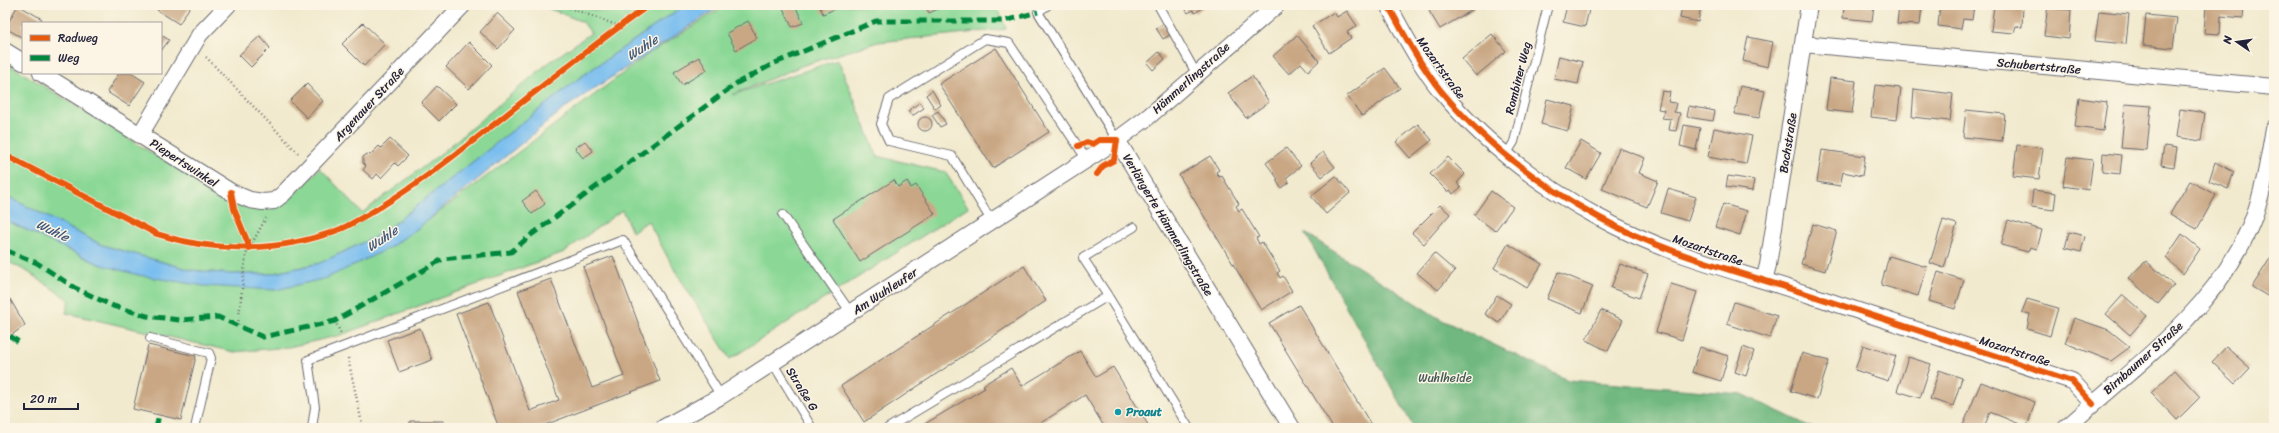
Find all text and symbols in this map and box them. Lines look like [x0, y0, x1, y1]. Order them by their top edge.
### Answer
legend [22, 22, 162, 74]
north arrow [2217, 22, 2257, 62]
text: Radweg [58, 27, 98, 49]
water label: Wuhle [622, 28, 664, 66]
street label: Mozartstraße [1410, 32, 1472, 104]
text: N [2217, 34, 2238, 47]
street label: Hämmerlingstraße [1147, 37, 1235, 119]
street label: Rombiner Weg [1498, 39, 1538, 117]
text: Weg [58, 47, 79, 69]
street label: Schubertstraße [1996, 51, 2082, 81]
street label: Argenauer Straße [328, 61, 410, 147]
street label: Bachstraße [1772, 111, 1804, 175]
street label: Piepertswinkel [145, 132, 223, 194]
street label: Verlängerte Hämmerlingstraße [1116, 149, 1220, 301]
water label: Wuhle [32, 213, 74, 249]
water label: Wuhle [362, 219, 404, 258]
street label: Mozartstraße [1670, 228, 1746, 272]
street label: Am Wuhleufer [847, 261, 923, 321]
street label: Birnbaumer Straße [2098, 316, 2188, 400]
street label: Mozartstraße [1977, 329, 2053, 373]
street label: Straße G [780, 362, 825, 416]
park label: Wuhlheide [1418, 367, 1472, 389]
scale bar [24, 385, 78, 411]
text: 20 m [30, 388, 57, 410]
place label: Proaut [1126, 401, 1163, 423]
marker: Proaut [1113, 407, 1123, 417]

